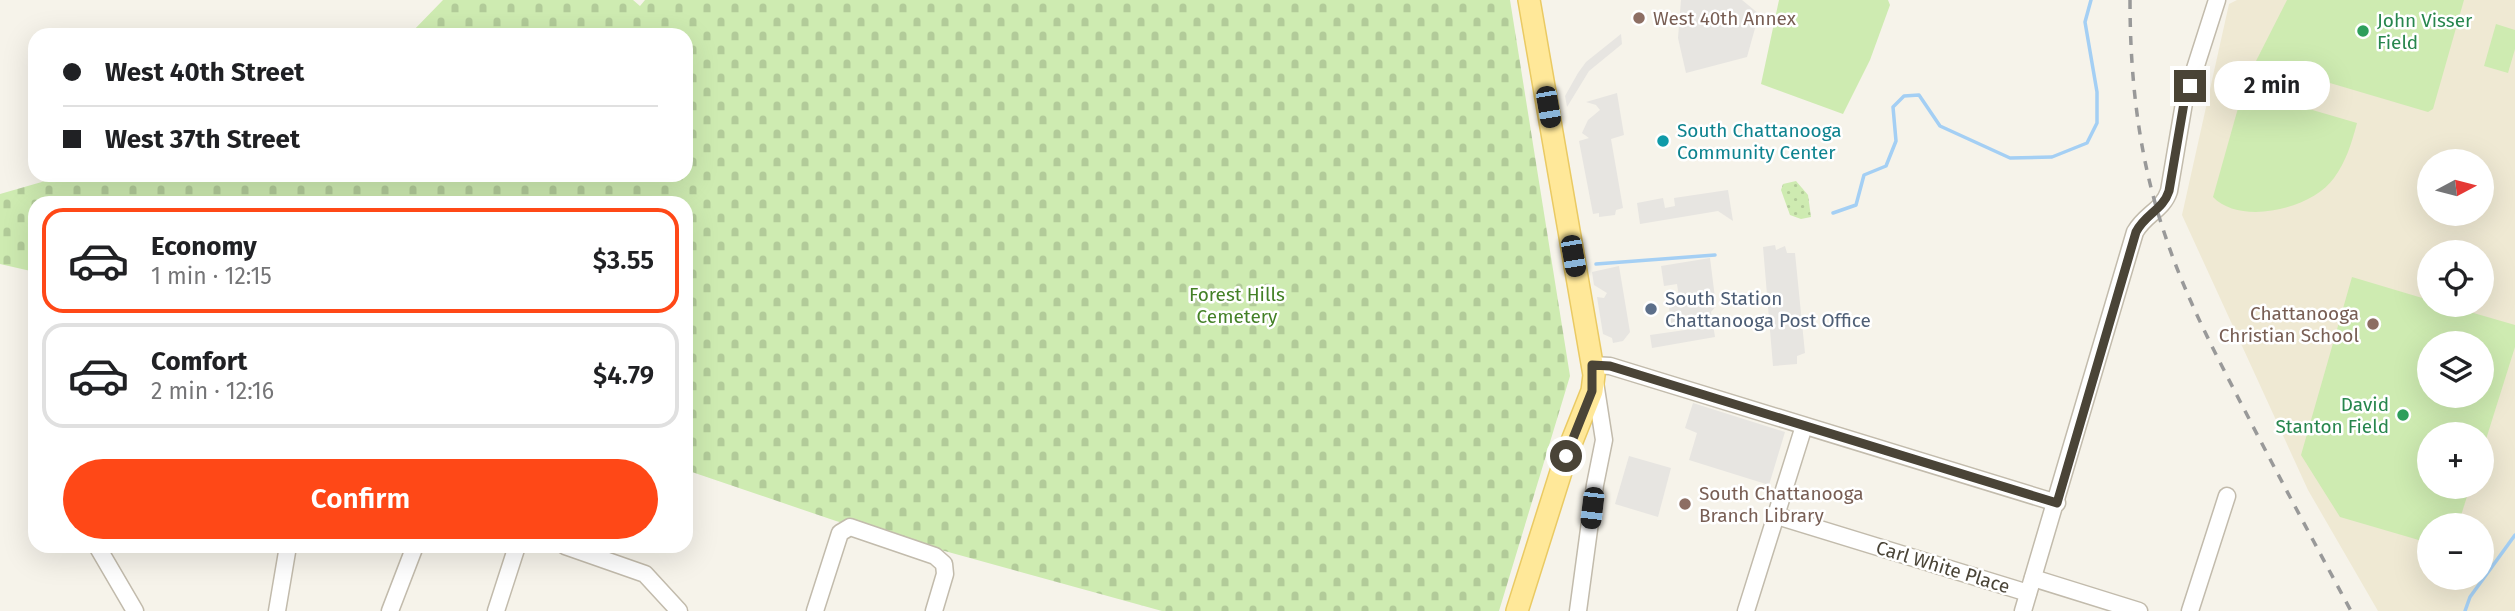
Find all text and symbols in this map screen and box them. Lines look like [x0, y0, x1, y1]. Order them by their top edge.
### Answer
place label: West 40th Annex [1653, 7, 1797, 30]
place label: John Visser Field [2377, 9, 2473, 54]
marker: West 40th Annex [1631, 10, 1647, 26]
marker: John Visser Field [2355, 23, 2371, 39]
text: West 40th Street [105, 57, 304, 88]
callout: 2 min [2214, 62, 2330, 110]
route end [2174, 70, 2206, 102]
text: 2 min [2244, 71, 2300, 99]
car [1535, 84, 1562, 130]
place label: South Chattanooga Community Center [1677, 119, 1842, 164]
text: West 37th Street [105, 124, 300, 155]
marker: South Chattanooga Community Center [1655, 133, 1671, 149]
north arrow [2417, 149, 2494, 226]
map controls [2417, 149, 2494, 590]
icon: car [67, 229, 130, 292]
text: Economy [151, 231, 257, 262]
car [1560, 233, 1587, 279]
button: locate [2417, 240, 2494, 317]
text: $3.55 [593, 245, 654, 276]
text: 1 min · 12:15 [151, 262, 272, 290]
park label: Forest Hills Cemetery [1189, 283, 1285, 328]
place label: South Station Chattanooga Post Office [1665, 287, 1871, 332]
marker: South Station Chattanooga Post Office [1643, 301, 1659, 317]
place label: Chattanooga Christian School [2219, 302, 2359, 347]
marker: Chattanooga Christian School [2365, 316, 2381, 332]
button: layers [2417, 331, 2494, 408]
icon: car [67, 344, 130, 407]
text: Comfort [151, 346, 247, 377]
text: $4.79 [593, 360, 654, 391]
text: 2 min · 12:16 [151, 377, 274, 405]
place label: David Stanton Field [2275, 393, 2389, 438]
marker: David Stanton Field [2395, 407, 2411, 423]
button: + [2417, 422, 2494, 499]
route start [1550, 440, 1582, 472]
button: Confirm [63, 459, 658, 539]
place label: South Chattanooga Branch Library [1699, 482, 1864, 527]
car [1580, 486, 1605, 530]
marker: South Chattanooga Branch Library [1677, 496, 1693, 512]
button: − [2417, 513, 2494, 590]
street label: Carl White Place [1873, 536, 2013, 598]

